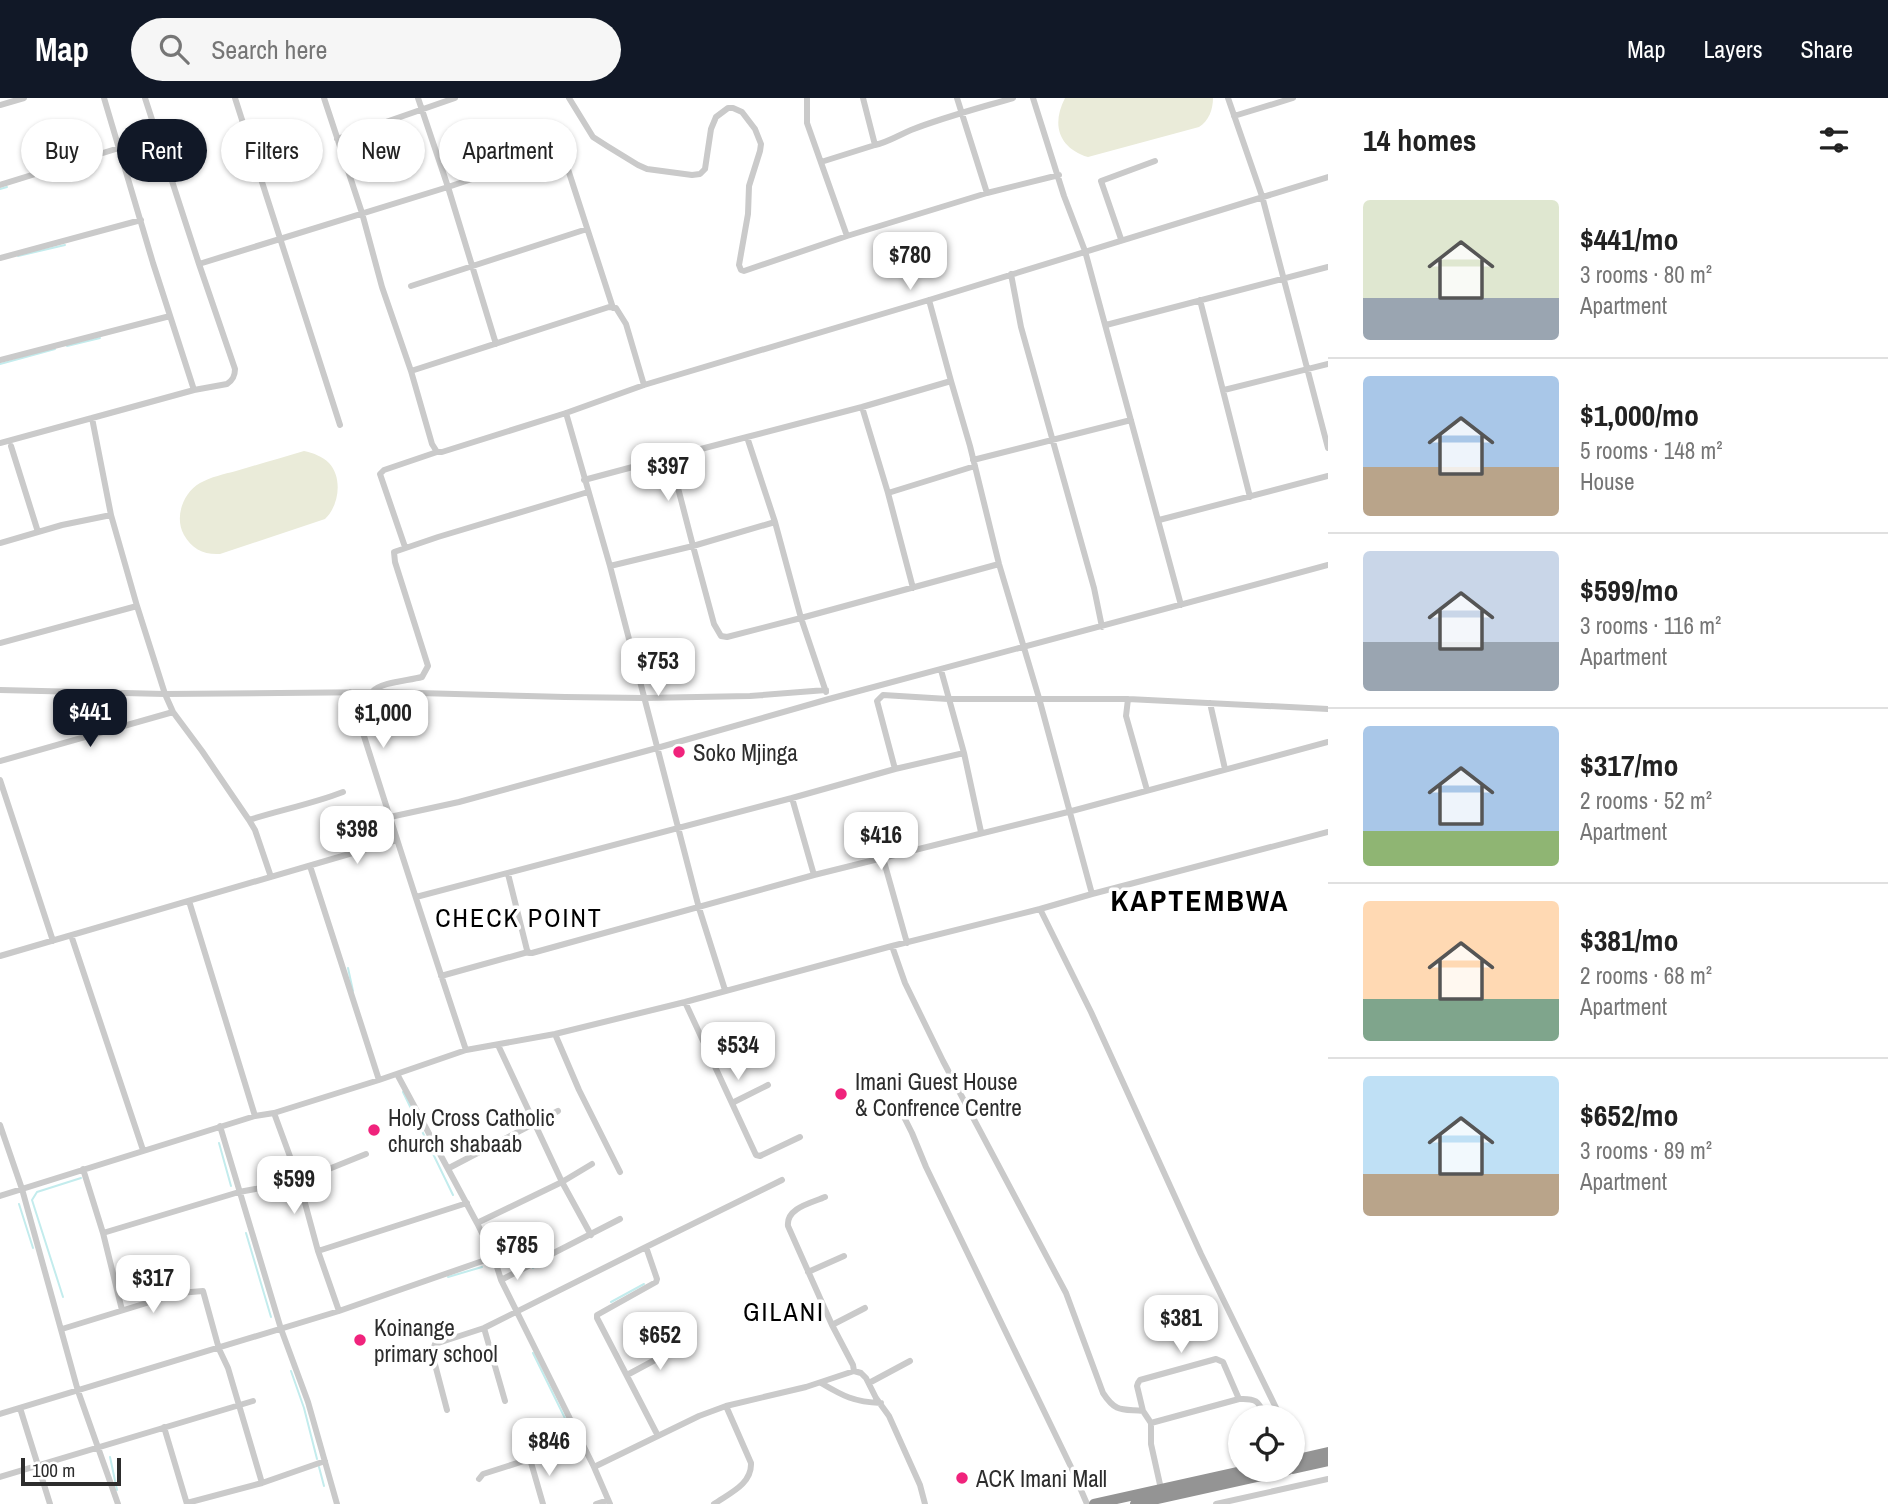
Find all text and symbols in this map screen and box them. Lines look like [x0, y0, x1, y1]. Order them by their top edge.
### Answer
search box [131, 18, 621, 81]
text: Map [35, 27, 89, 71]
icon: search [155, 30, 193, 68]
text: Search here [211, 32, 327, 67]
text: Map [1627, 33, 1665, 65]
text: Layers [1703, 33, 1762, 65]
text: Share [1800, 33, 1853, 65]
chip: Buy [21, 119, 103, 182]
chip: Rent [117, 119, 207, 182]
chip: Filters [221, 119, 323, 182]
chip: New [337, 119, 425, 182]
chip: Apartment [439, 119, 577, 182]
text: 14 homes [1363, 120, 1477, 160]
icon: filters [1815, 121, 1853, 159]
text: $441/mo [1580, 219, 1678, 259]
icon: home [1419, 228, 1503, 312]
pin: $780 [869, 232, 951, 292]
text: $780 [889, 239, 931, 270]
text: 3 rooms · 80 m² [1580, 259, 1712, 290]
text: Apartment [1580, 290, 1667, 321]
text: $1,000/mo [1580, 395, 1699, 435]
icon: home [1419, 404, 1503, 488]
text: 5 rooms · 148 m² [1580, 435, 1723, 466]
pin: $397 [627, 444, 709, 503]
text: $397 [647, 450, 689, 481]
text: House [1580, 466, 1635, 497]
text: $599/mo [1580, 570, 1678, 610]
icon: home [1419, 579, 1503, 663]
text: 3 rooms · 116 m² [1580, 610, 1721, 641]
pin: $753 [617, 638, 699, 698]
text: Apartment [1580, 641, 1667, 672]
text: $753 [637, 645, 679, 676]
pin: $441 [49, 690, 131, 749]
pin: $1,000 [326, 690, 440, 750]
text: $441 [69, 696, 111, 727]
text: $1,000 [354, 697, 412, 728]
place label: Soko Mjinga [693, 737, 798, 768]
marker: Soko Mjinga [671, 744, 687, 760]
text: $317/mo [1580, 745, 1678, 785]
icon: home [1419, 754, 1503, 838]
text: 2 rooms · 52 m² [1580, 785, 1712, 816]
pin: $398 [316, 806, 398, 866]
pin: $416 [840, 812, 922, 872]
text: $398 [336, 813, 378, 844]
text: Apartment [1580, 816, 1667, 847]
text: $416 [860, 819, 902, 850]
district label: KAPTEMBWA [1110, 880, 1290, 920]
district label: CHECK POINT [435, 900, 603, 935]
text: $381/mo [1580, 920, 1678, 960]
icon: home [1419, 929, 1503, 1013]
text: 2 rooms · 68 m² [1580, 960, 1712, 991]
text: Apartment [1580, 991, 1667, 1022]
pin: $534 [697, 1023, 779, 1082]
text: $534 [717, 1029, 759, 1060]
place label: Imani Guest House & Confrence Centre [855, 1066, 1022, 1123]
marker: Imani Guest House & Confrence Centre [833, 1086, 849, 1102]
text: $652/mo [1580, 1095, 1678, 1135]
place label: Holy Cross Catholic church shabaab [388, 1102, 555, 1159]
icon: home [1419, 1104, 1503, 1188]
marker: Holy Cross Catholic church shabaab [366, 1122, 382, 1138]
text: 3 rooms · 89 m² [1580, 1135, 1712, 1166]
pin: $599 [253, 1156, 335, 1216]
text: $599 [273, 1163, 315, 1194]
text: Apartment [1580, 1166, 1667, 1197]
pin: $785 [476, 1222, 558, 1282]
text: $785 [496, 1229, 538, 1260]
pin: $317 [112, 1256, 194, 1315]
text: $317 [132, 1262, 174, 1293]
district label: GILANI [743, 1294, 825, 1329]
pin: $381 [1140, 1296, 1222, 1355]
text: $381 [1160, 1302, 1202, 1333]
place label: Koinange primary school [374, 1312, 498, 1369]
pin: $652 [619, 1312, 701, 1372]
text: $652 [639, 1319, 681, 1350]
marker: Koinange primary school [352, 1332, 368, 1348]
map controls [1228, 1405, 1305, 1482]
button: locate [1228, 1405, 1305, 1482]
pin: $846 [508, 1418, 590, 1478]
text: $846 [528, 1425, 570, 1456]
scale bar [21, 1455, 121, 1487]
text: 100 m [32, 1457, 75, 1483]
place label: ACK Imani Mall [975, 1463, 1107, 1494]
marker: ACK Imani Mall [954, 1470, 970, 1486]

